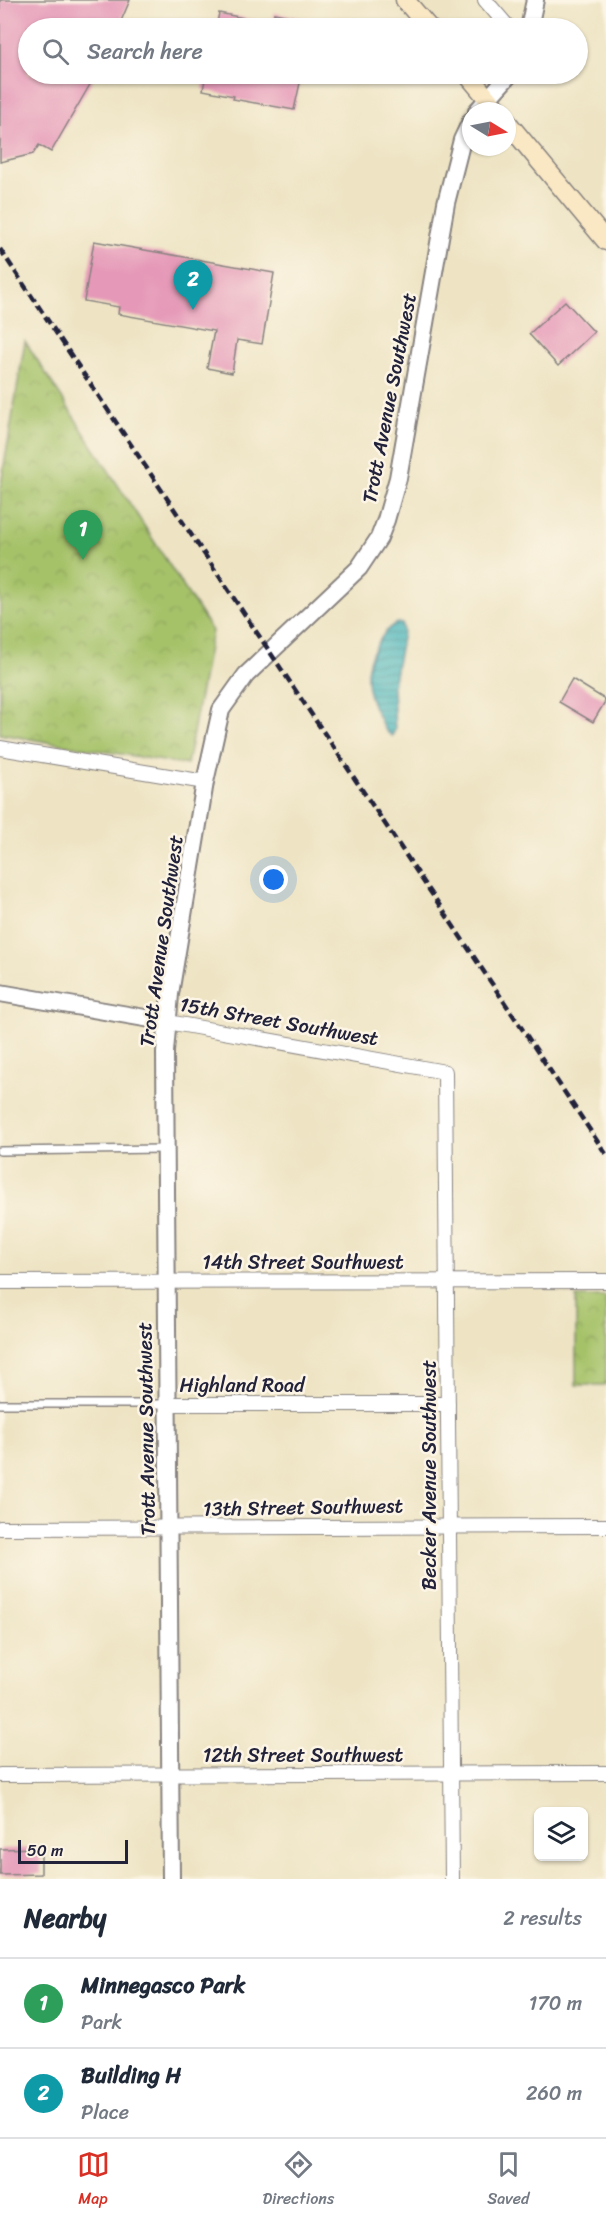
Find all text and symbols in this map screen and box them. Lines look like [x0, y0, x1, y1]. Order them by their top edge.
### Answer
search box [18, 18, 588, 84]
text: Search here [87, 32, 203, 71]
icon: search [39, 35, 72, 68]
north arrow [462, 102, 516, 156]
pin: 2 [174, 260, 212, 310]
street label: Trott Avenue Southwest [352, 290, 427, 506]
pin: 1 [64, 510, 103, 560]
street label: Trott Avenue Southwest [129, 832, 194, 1049]
your location [259, 865, 288, 894]
street label: 15th Street Southwest [177, 987, 381, 1056]
street label: 14th Street Southwest [202, 1245, 404, 1280]
street label: Trott Avenue Southwest [127, 1322, 166, 1536]
street label: Becker Avenue Southwest [412, 1359, 447, 1590]
street label: Highland Road [179, 1368, 306, 1403]
street label: 13th Street Southwest [203, 1488, 404, 1527]
street label: 12th Street Southwest [203, 1738, 404, 1773]
map controls [534, 1807, 588, 1861]
button: layers [534, 1807, 588, 1861]
text: 50 m [27, 1836, 63, 1865]
scale bar [18, 1837, 128, 1864]
text: Nearby [24, 1895, 106, 1941]
text: 2 results [503, 1901, 582, 1936]
text: Minnegasco Park [81, 1966, 245, 2005]
text: 1 [39, 1986, 48, 2021]
text: 170 m [529, 1986, 582, 2021]
text: Park [81, 2005, 122, 2040]
text: Building H [81, 2056, 181, 2095]
text: 2 [38, 2076, 49, 2111]
text: 260 m [526, 2076, 582, 2111]
text: Place [81, 2095, 129, 2130]
tab: Map [77, 2148, 110, 2213]
tab: Directions [263, 2148, 334, 2213]
tab: Saved [487, 2148, 529, 2213]

